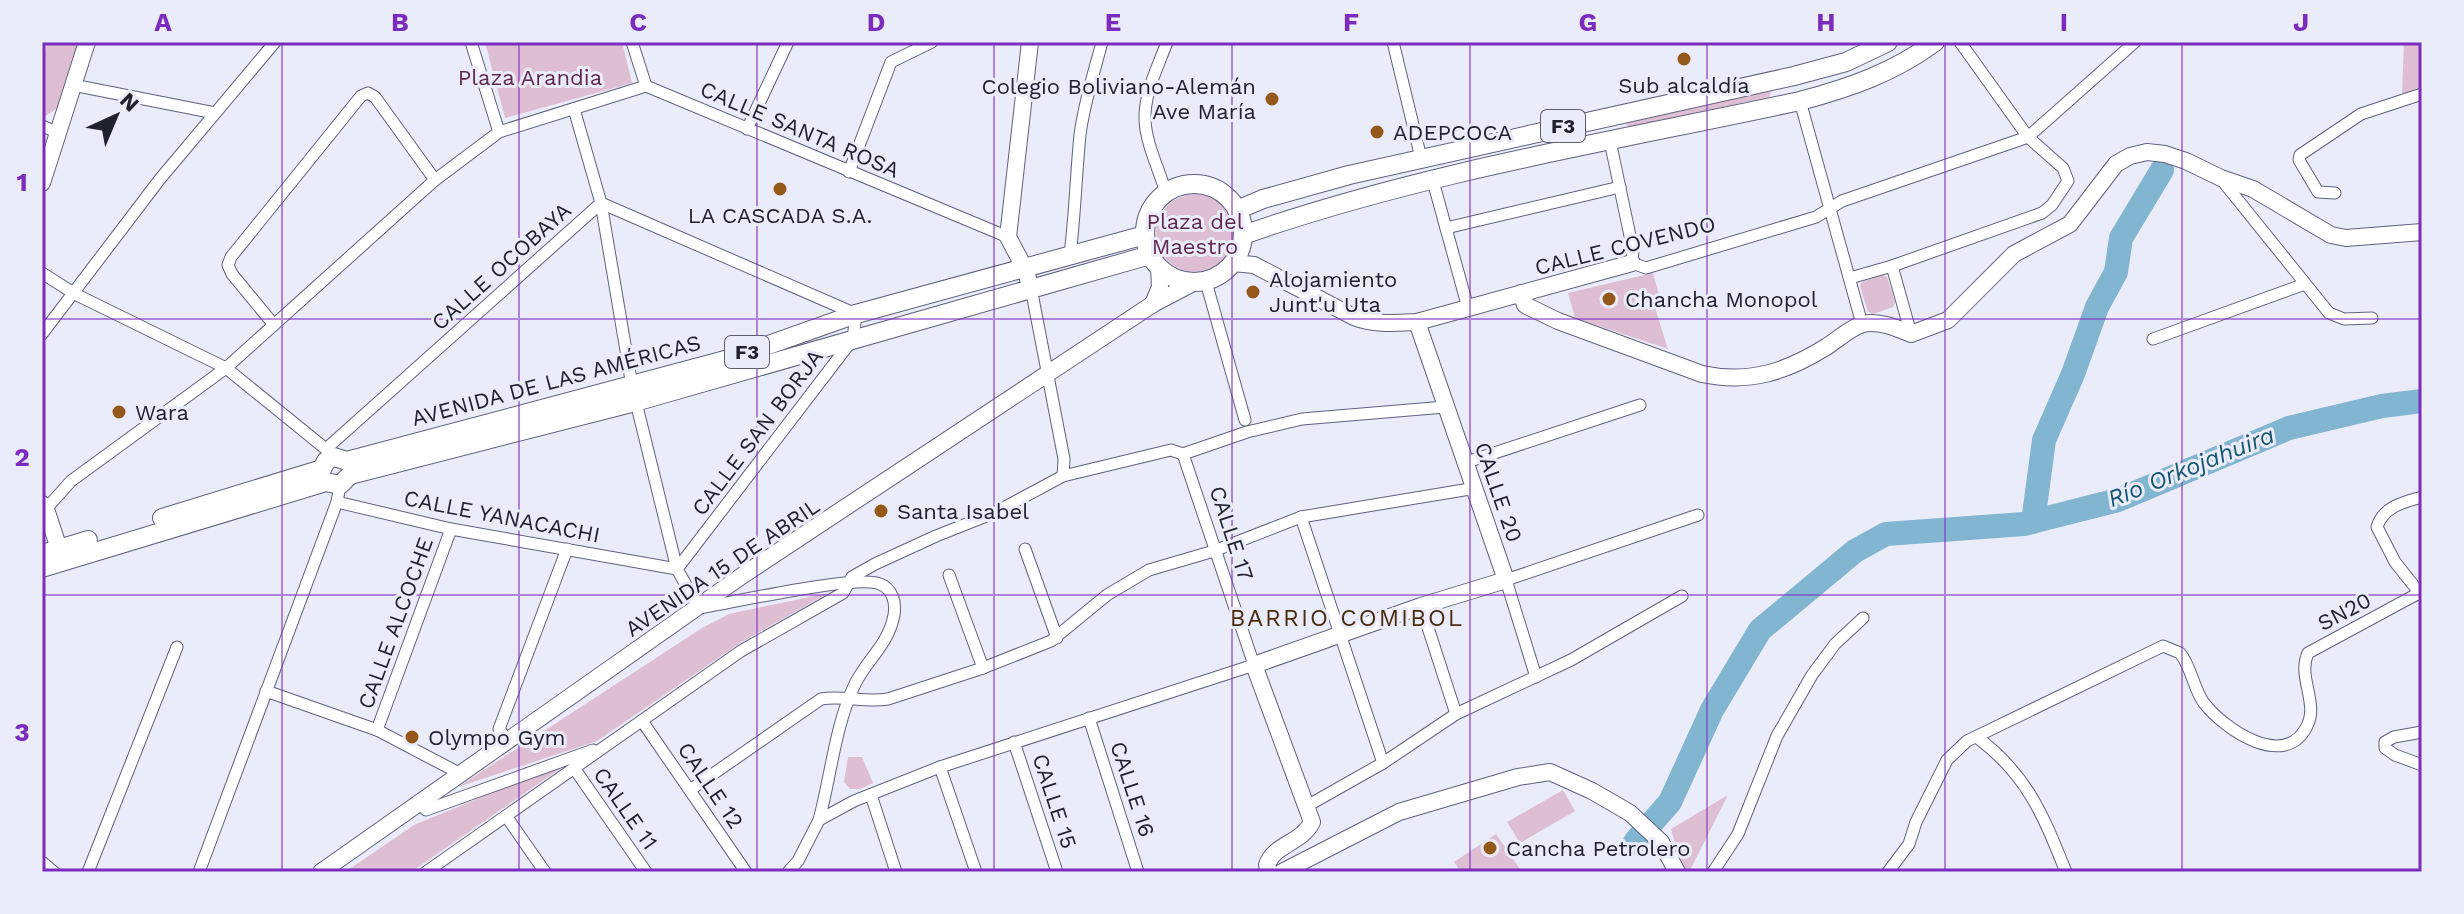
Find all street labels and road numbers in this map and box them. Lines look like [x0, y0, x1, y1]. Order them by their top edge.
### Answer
street label: CALLE SANTA ROSA [696, 76, 903, 183]
road number: F3 [1541, 110, 1585, 142]
street label: CALLE OCOBAYA [427, 197, 576, 335]
street label: CALLE COVENDO [1532, 211, 1718, 280]
street label: AVENIDA DE LAS AMÉRICAS [409, 330, 703, 431]
road number: F3 [725, 336, 769, 368]
street label: CALLE SAN BORJA [687, 344, 828, 520]
street label: CALLE 20 [1470, 439, 1527, 545]
street label: CALLE 17 [1205, 483, 1259, 584]
street label: CALLE YANACACHI [402, 485, 602, 548]
street label: AVENIDA 15 DE ABRIL [620, 493, 824, 642]
street label: CALLE ALCOCHE [353, 534, 438, 712]
street label: SN20 [2313, 587, 2375, 636]
street label: CALLE 12 [673, 737, 748, 833]
street label: CALLE 16 [1105, 738, 1160, 840]
street label: CALLE 15 [1027, 750, 1082, 852]
street label: CALLE 11 [588, 763, 663, 854]

